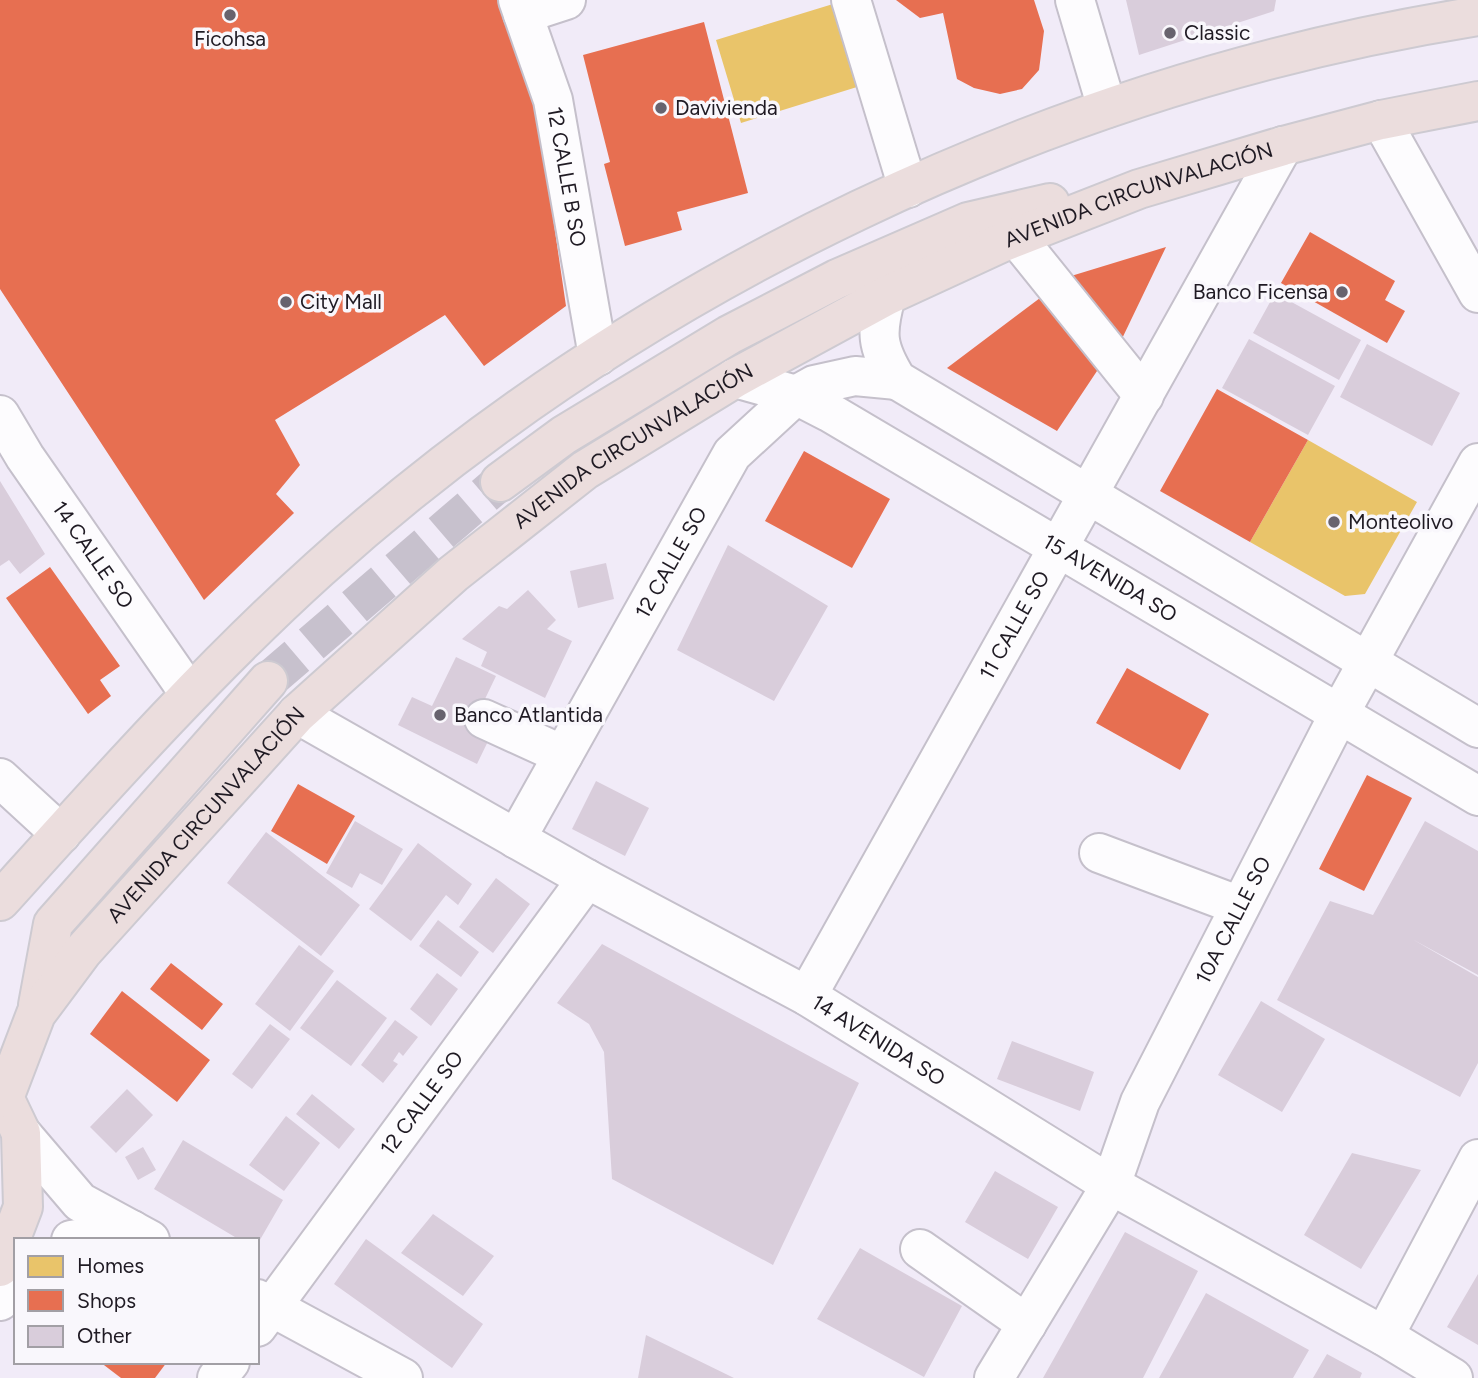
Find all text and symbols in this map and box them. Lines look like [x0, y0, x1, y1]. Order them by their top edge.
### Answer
marker: Ficohsa [222, 7, 238, 23]
place label: Classic [1184, 20, 1250, 45]
marker: Classic [1162, 25, 1178, 41]
place label: Ficohsa [194, 26, 266, 51]
place label: Davivienda [675, 95, 778, 120]
marker: Davivienda [653, 100, 669, 116]
street label: 12 CALLE B SO [542, 105, 592, 249]
street label: AVENIDA CIRCUNVALACIÓN [1001, 137, 1276, 252]
place label: Banco Ficensa [1193, 279, 1328, 304]
marker: Banco Ficensa [1334, 284, 1350, 300]
place label: City Mall [300, 289, 382, 314]
marker: City Mall [278, 294, 294, 310]
street label: AVENIDA CIRCUNVALACIÓN [508, 358, 757, 534]
street label: 14 CALLE SO [47, 496, 139, 613]
street label: 12 CALLE SO [630, 502, 712, 622]
place label: Monteolivo [1348, 509, 1454, 534]
marker: Monteolivo [1326, 514, 1342, 530]
street label: 15 AVENIDA SO [1039, 529, 1182, 627]
street label: 11 CALLE SO [974, 566, 1055, 684]
street label: AVENIDA CIRCUNVALACIÓN [102, 701, 310, 928]
place label: Banco Atlantida [454, 702, 603, 727]
marker: Banco Atlantida [432, 707, 448, 723]
street label: 10A CALLE SO [1190, 852, 1276, 988]
street label: 14 AVENIDA SO [807, 989, 950, 1091]
street label: 12 CALLE SO [375, 1046, 468, 1160]
legend [14, 1238, 259, 1364]
text: Homes [77, 1253, 144, 1278]
text: Shops [77, 1288, 136, 1313]
text: Other [77, 1323, 132, 1348]

